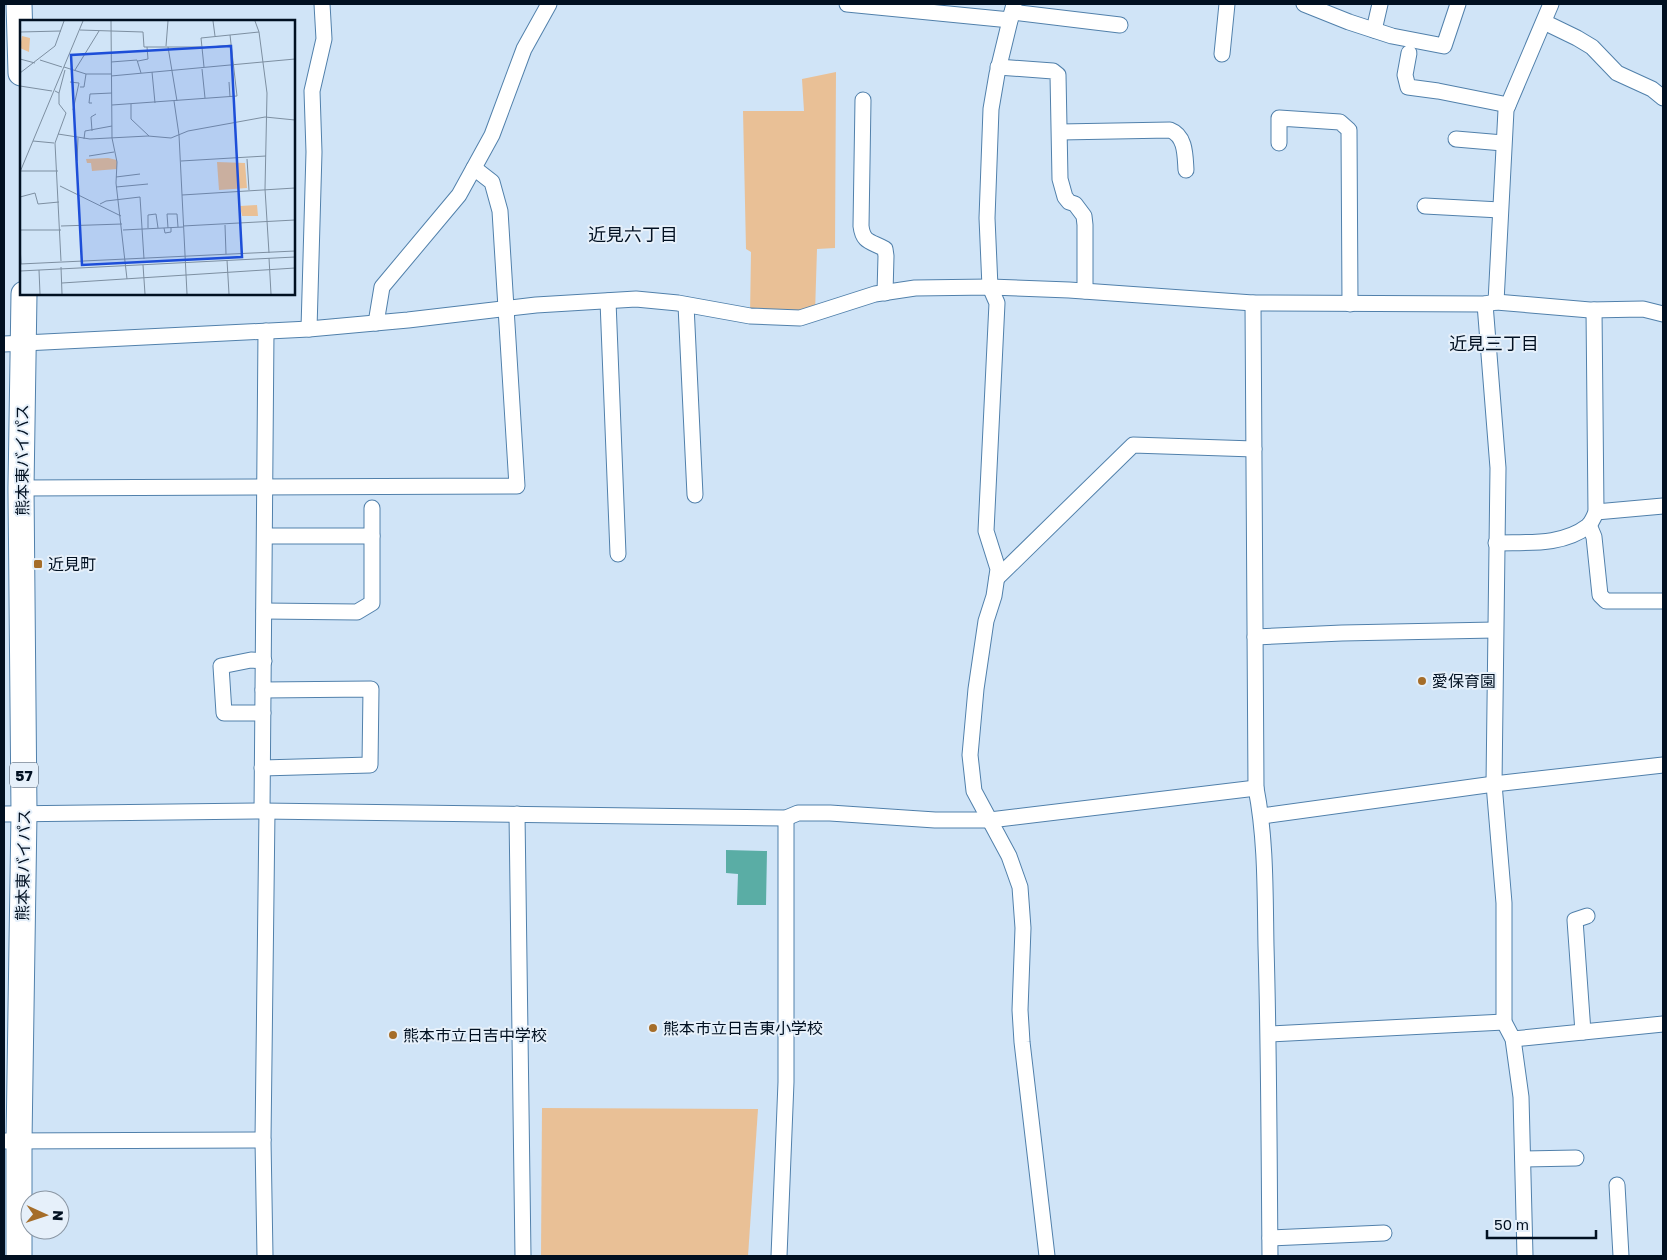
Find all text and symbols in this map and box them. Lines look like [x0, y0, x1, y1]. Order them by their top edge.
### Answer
inset map [20, 20, 295, 295]
district label: 近見六丁目 [588, 223, 678, 245]
district label: 近見三丁目 [1449, 332, 1539, 354]
street label: 熊本東バイパス [12, 404, 32, 516]
place label: 近見町 [48, 554, 96, 574]
marker: 近見町 [32, 558, 44, 570]
place label: 愛保育園 [1432, 671, 1496, 691]
marker: 愛保育園 [1416, 675, 1428, 687]
road number: 57 [10, 762, 38, 788]
street label: 熊本東バイパス [12, 809, 34, 921]
place label: 熊本市立日吉東小学校 [663, 1018, 823, 1038]
marker: 熊本市立日吉東小学校 [647, 1022, 659, 1034]
place label: 熊本市立日吉中学校 [403, 1025, 547, 1045]
marker: 熊本市立日吉中学校 [387, 1029, 399, 1041]
north arrow [20, 1190, 70, 1240]
scale bar [1487, 1208, 1596, 1240]
text: N [50, 1210, 67, 1221]
text: 50 m [1494, 1215, 1529, 1233]

